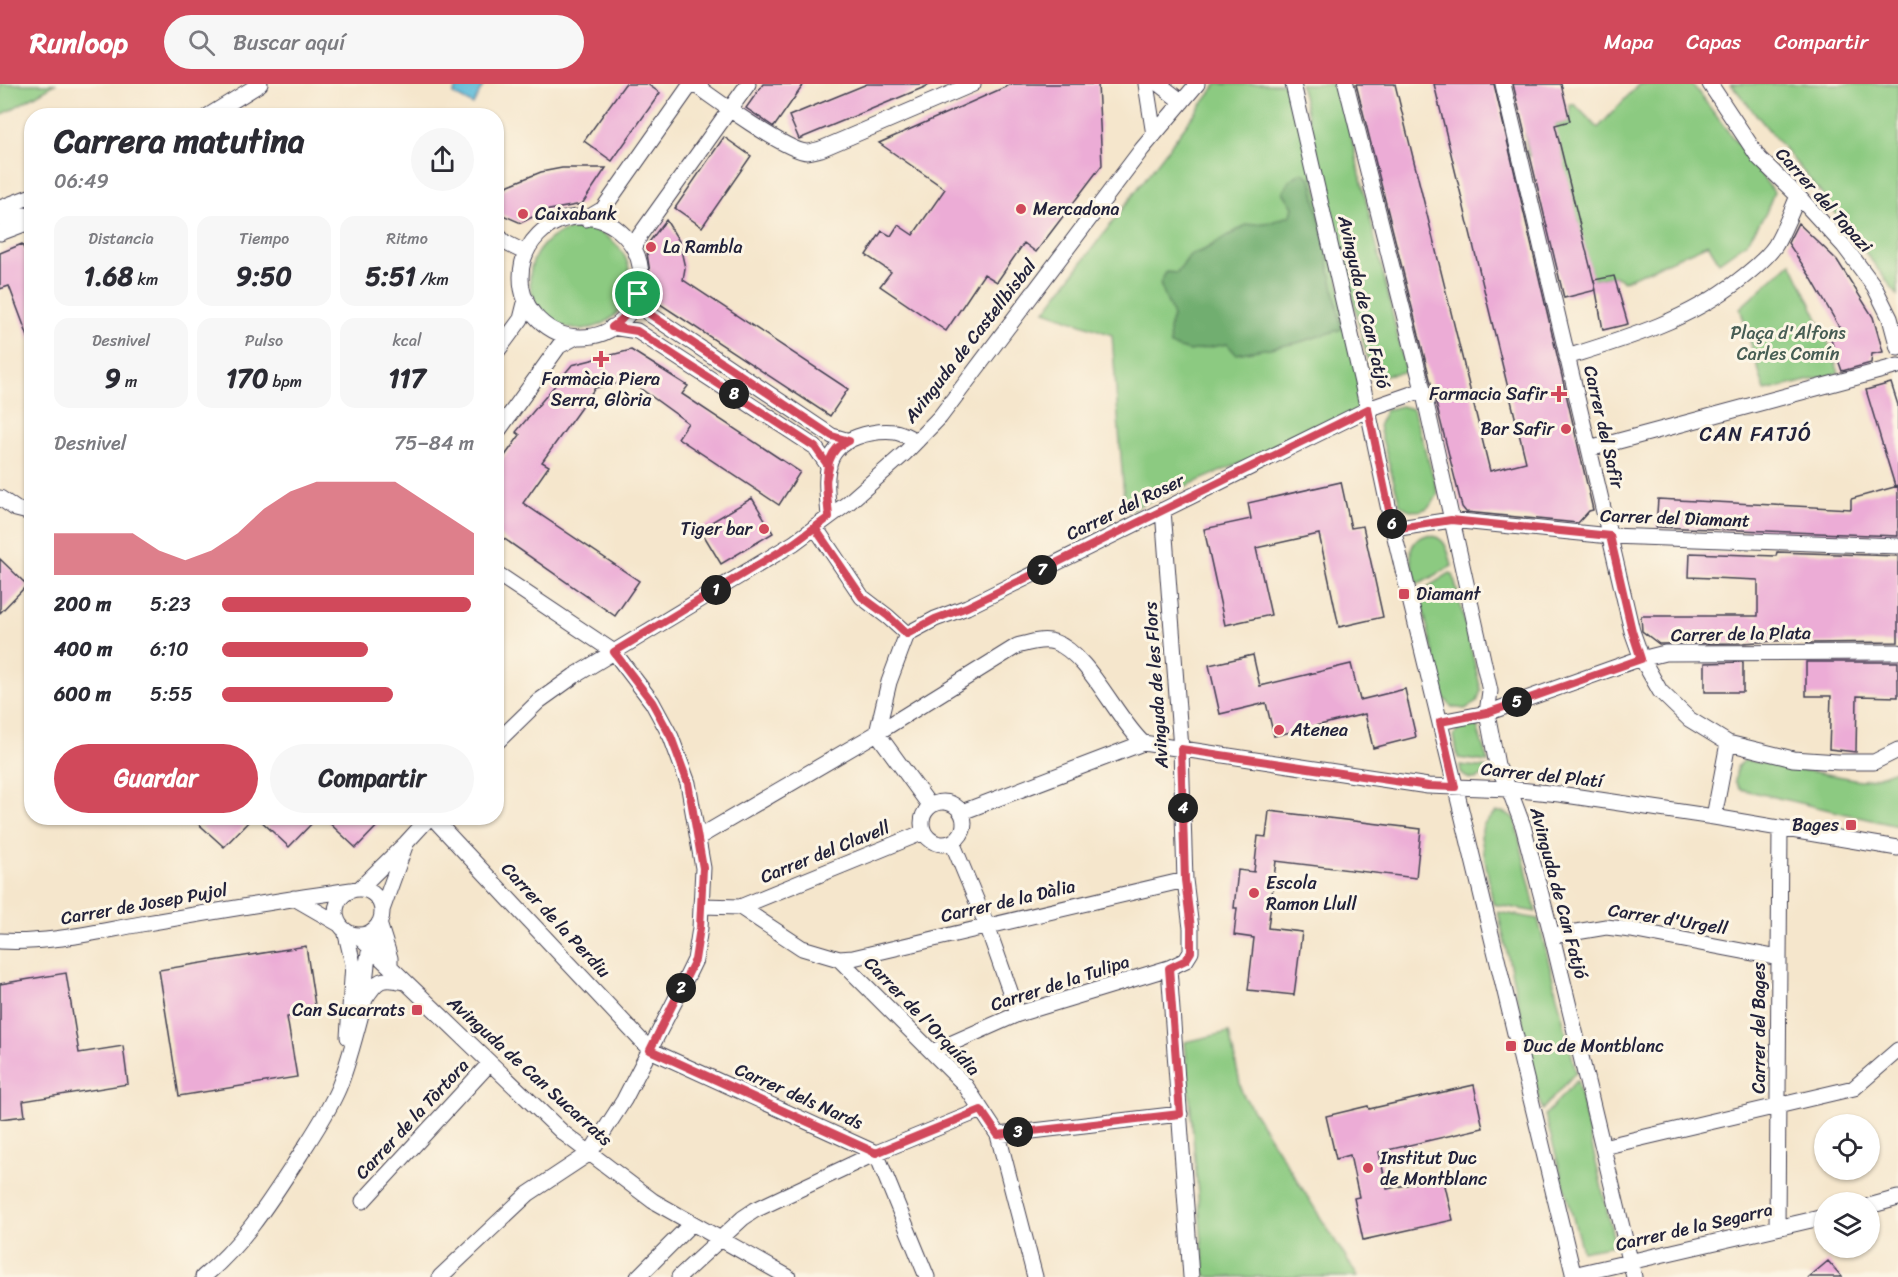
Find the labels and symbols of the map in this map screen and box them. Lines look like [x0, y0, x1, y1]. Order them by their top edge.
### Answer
street label: Carrer del Topazi [1767, 140, 1881, 261]
place label: Mercadona [1033, 193, 1119, 225]
place label: Caixabank [535, 198, 617, 230]
marker: Mercadona [1014, 202, 1028, 216]
marker: Caixabank [516, 207, 530, 221]
street label: Avinguda de Can Fatjó [1328, 211, 1400, 392]
place label: La Rambla [663, 231, 743, 263]
marker: La Rambla [644, 240, 658, 254]
street label: Avinguda de Castellbisbal [895, 251, 1045, 431]
pin [612, 268, 663, 319]
park label: Plaça d'Alfons Carles Comín [1730, 317, 1846, 370]
marker: Farmàcia Piera Serra, Glòria [594, 352, 608, 366]
street label: Carrer del Safir [1574, 362, 1634, 493]
place label: Farmàcia Piera Serra, Glòria [542, 363, 660, 416]
place label: Farmacia Safir [1429, 378, 1549, 410]
pin: 8 [719, 379, 749, 409]
marker: Farmacia Safir [1552, 387, 1566, 401]
place label: Bar Safir [1481, 413, 1556, 445]
district label: CAN FATJÓ [1700, 417, 1812, 452]
marker: Bar Safir [1559, 422, 1573, 436]
street label: Carrer del Roser [1060, 464, 1191, 550]
street label: Carrer del Diamant [1600, 499, 1750, 537]
pin: 6 [1377, 509, 1407, 539]
place label: Tiger bar [681, 513, 754, 545]
marker: Tiger bar [757, 522, 771, 536]
pin: 7 [1027, 555, 1057, 585]
pin: 1 [701, 575, 731, 605]
place label: Diamant [1416, 578, 1481, 610]
marker: Diamant [1397, 587, 1411, 601]
street label: Avinguda de les Flors [1134, 600, 1178, 770]
street label: Carrer de la Plata [1671, 617, 1811, 651]
pin: 5 [1502, 687, 1532, 717]
place label: Atenea [1290, 714, 1348, 746]
marker: Atenea [1272, 723, 1286, 737]
street label: Carrer del Platí [1480, 753, 1606, 798]
pin: 4 [1168, 793, 1198, 823]
street label: Avinguda de Can Fatjó [1520, 803, 1598, 983]
place label: Bages [1792, 809, 1840, 841]
street label: Carrer del Clavell [755, 811, 896, 893]
marker: Bages [1844, 818, 1858, 832]
street label: Carrer de la Perdiu [493, 854, 619, 986]
place label: Escola Ramon Llull [1266, 867, 1358, 920]
street label: Carrer de la Dàlia [938, 870, 1078, 932]
street label: Carrer de Josep Pujol [58, 873, 231, 934]
marker: Escola Ramon Llull [1247, 886, 1261, 900]
street label: Carrer d'Urgell [1606, 894, 1731, 944]
street label: Carrer de la Tulipa [986, 945, 1134, 1021]
street label: Carrer de l'Orquídia [856, 948, 988, 1084]
street label: Carrer del Bages [1743, 962, 1775, 1094]
pin: 2 [666, 973, 696, 1003]
street label: Avinguda de Can Sucarrats [439, 987, 621, 1155]
place label: Can Sucarrats [292, 994, 406, 1026]
marker: Can Sucarrats [410, 1003, 424, 1017]
place label: Duc de Montblanc [1523, 1030, 1664, 1062]
marker: Duc de Montblanc [1504, 1039, 1518, 1053]
street label: Carrer de la Tòrtora [347, 1051, 477, 1187]
street label: Carrer dels Nards [730, 1053, 869, 1139]
pin: 3 [1003, 1117, 1033, 1147]
place label: Institut Duc de Montblanc [1379, 1142, 1487, 1195]
marker: Institut Duc de Montblanc [1361, 1161, 1375, 1175]
street label: Carrer de la Segarra [1612, 1193, 1776, 1261]

